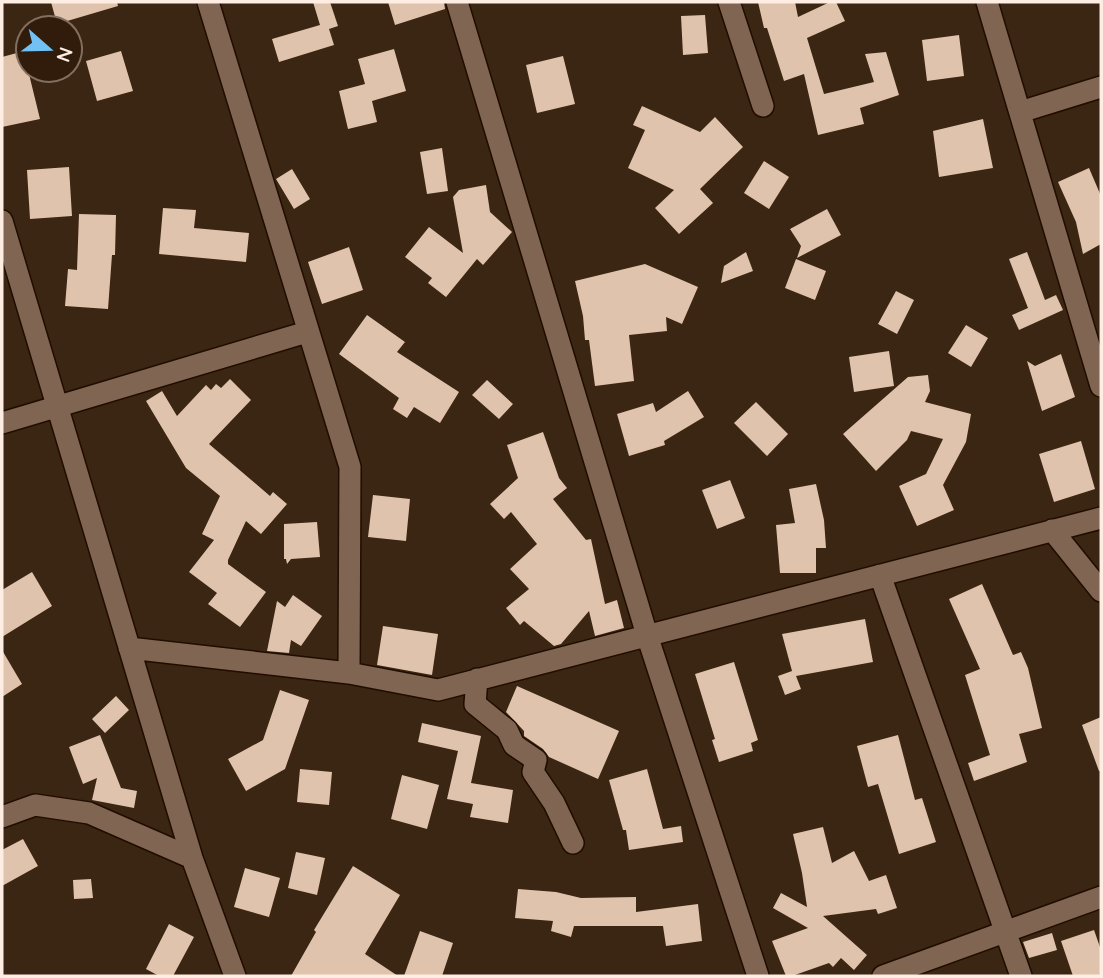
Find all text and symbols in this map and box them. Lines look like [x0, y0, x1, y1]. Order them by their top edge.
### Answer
north arrow [14, 14, 84, 84]
text: N [51, 44, 79, 65]

